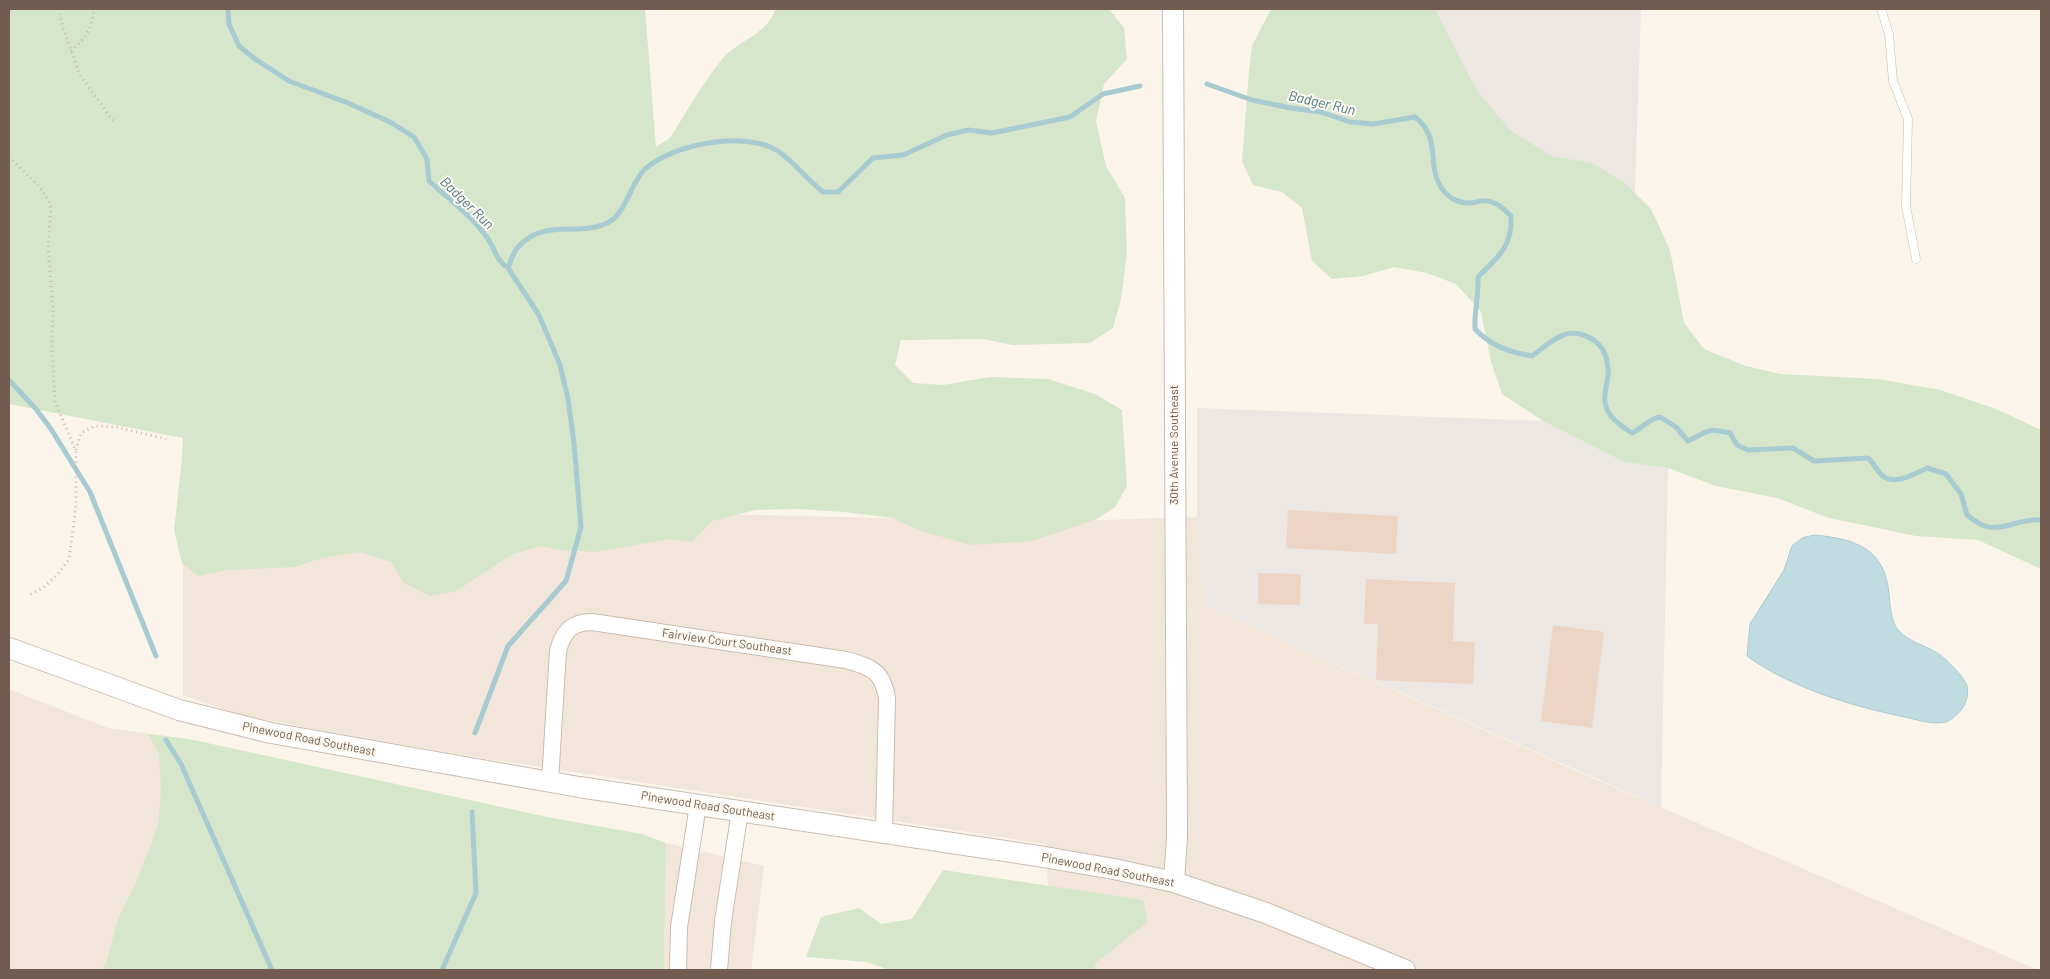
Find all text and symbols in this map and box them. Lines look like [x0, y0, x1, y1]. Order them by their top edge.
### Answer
water label: Badger Run [1287, 87, 1357, 119]
water label: Badger Run [437, 173, 497, 233]
street label: 30th Avenue Southeast [1167, 385, 1181, 505]
street label: Fairview Court Southeast [661, 626, 793, 658]
street label: Pinewood Road Southeast [241, 719, 377, 759]
street label: Pinewood Road Southeast [640, 788, 776, 824]
street label: Pinewood Road Southeast [1040, 850, 1176, 890]

